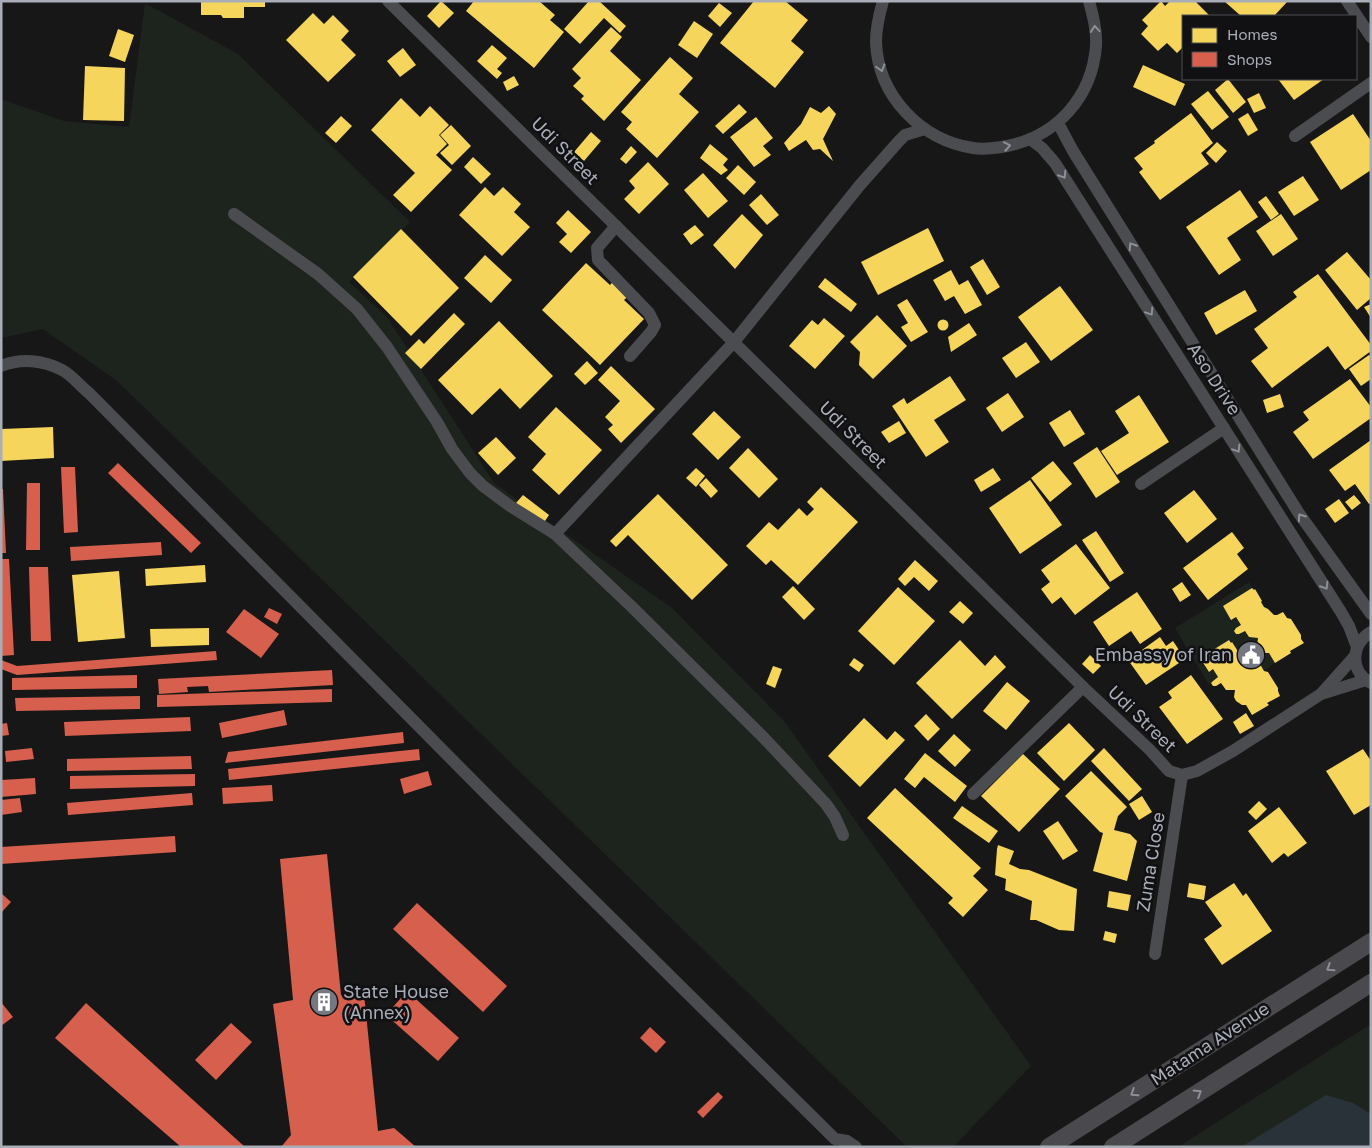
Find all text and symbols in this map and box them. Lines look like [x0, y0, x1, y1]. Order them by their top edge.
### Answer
legend [1182, 15, 1357, 80]
one-way arrow [1089, 24, 1100, 32]
text: Homes [1227, 25, 1277, 43]
text: Shops [1227, 50, 1272, 68]
one-way arrow [876, 64, 886, 72]
street label: Udi Street [527, 112, 604, 189]
one-way arrow [1002, 142, 1011, 152]
one-way arrow [1056, 170, 1066, 179]
one-way arrow [1129, 242, 1138, 251]
one-way arrow [1144, 306, 1153, 316]
street label: Aso Drive [1183, 338, 1246, 419]
street label: Udi Street [815, 396, 892, 473]
one-way arrow [1231, 444, 1241, 453]
one-way arrow [1298, 514, 1307, 523]
one-way arrow [1318, 581, 1328, 590]
public building icon: Embassy of Iran [1236, 640, 1266, 670]
place label: Embassy of Iran [1095, 643, 1232, 665]
street label: Udi Street [1104, 680, 1182, 756]
street label: Zuma Close [1131, 810, 1169, 913]
one-way arrow [1326, 962, 1335, 971]
place label: State House (Annex) [343, 980, 449, 1023]
building icon: State House (Annex) [309, 987, 339, 1017]
street label: Matama Avenue [1146, 997, 1273, 1090]
one-way arrow [1130, 1087, 1139, 1096]
one-way arrow [1193, 1089, 1202, 1099]

